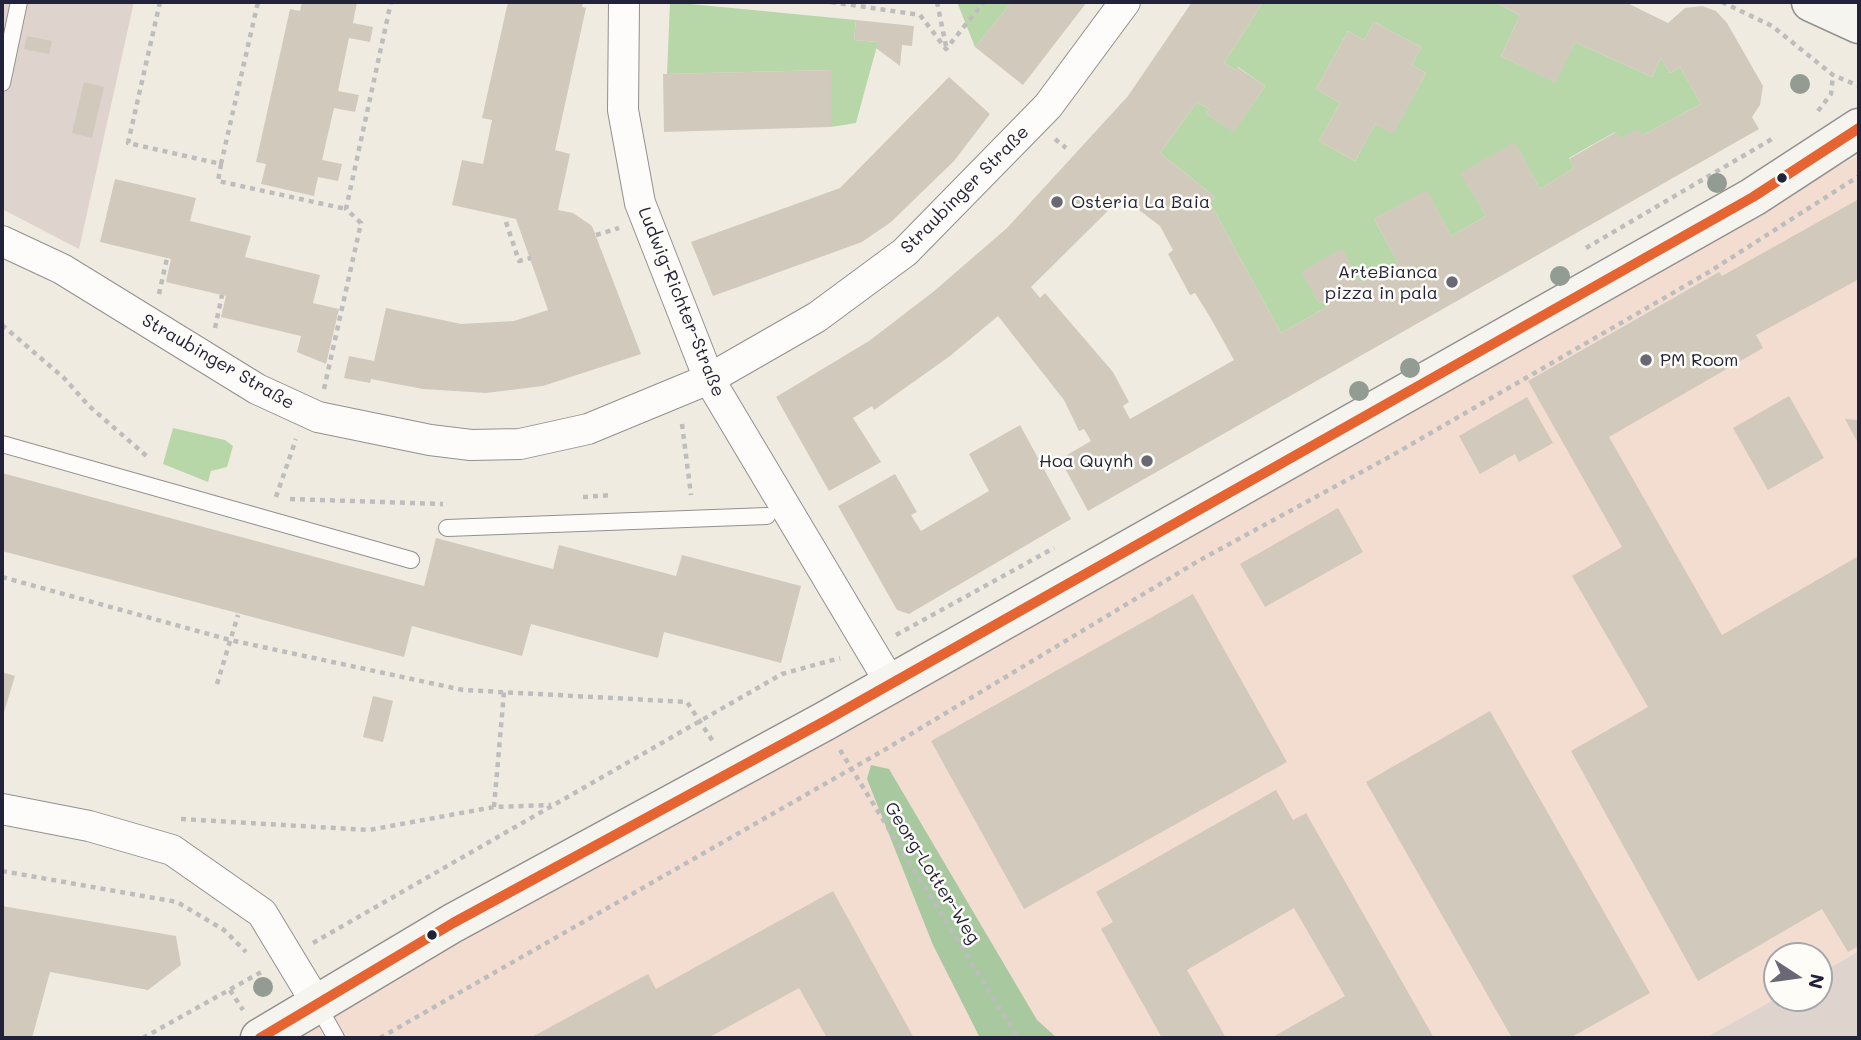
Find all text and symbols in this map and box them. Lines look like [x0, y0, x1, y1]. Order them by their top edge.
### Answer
street label: Straubinger Straße [896, 121, 1034, 259]
unlabelled marker [1775, 171, 1789, 185]
place label: Osteria La Baia [1071, 191, 1210, 213]
marker: Osteria La Baia [1049, 194, 1065, 210]
street label: Ludwig-Richter-Straße [633, 204, 729, 400]
place label: ArteBianca pizza in pala [1325, 261, 1438, 304]
marker: ArteBianca pizza in pala [1444, 274, 1460, 290]
street label: Straubinger Straße [138, 310, 298, 414]
place label: PM Room [1660, 349, 1738, 371]
marker: PM Room [1638, 352, 1654, 368]
place label: Hoa Quynh [1039, 450, 1133, 472]
marker: Hoa Quynh [1139, 453, 1155, 469]
street label: Georg-Lotter-Weg [880, 798, 984, 948]
unlabelled marker [425, 928, 439, 942]
north arrow [1763, 942, 1833, 1012]
text: N [1803, 972, 1831, 991]

